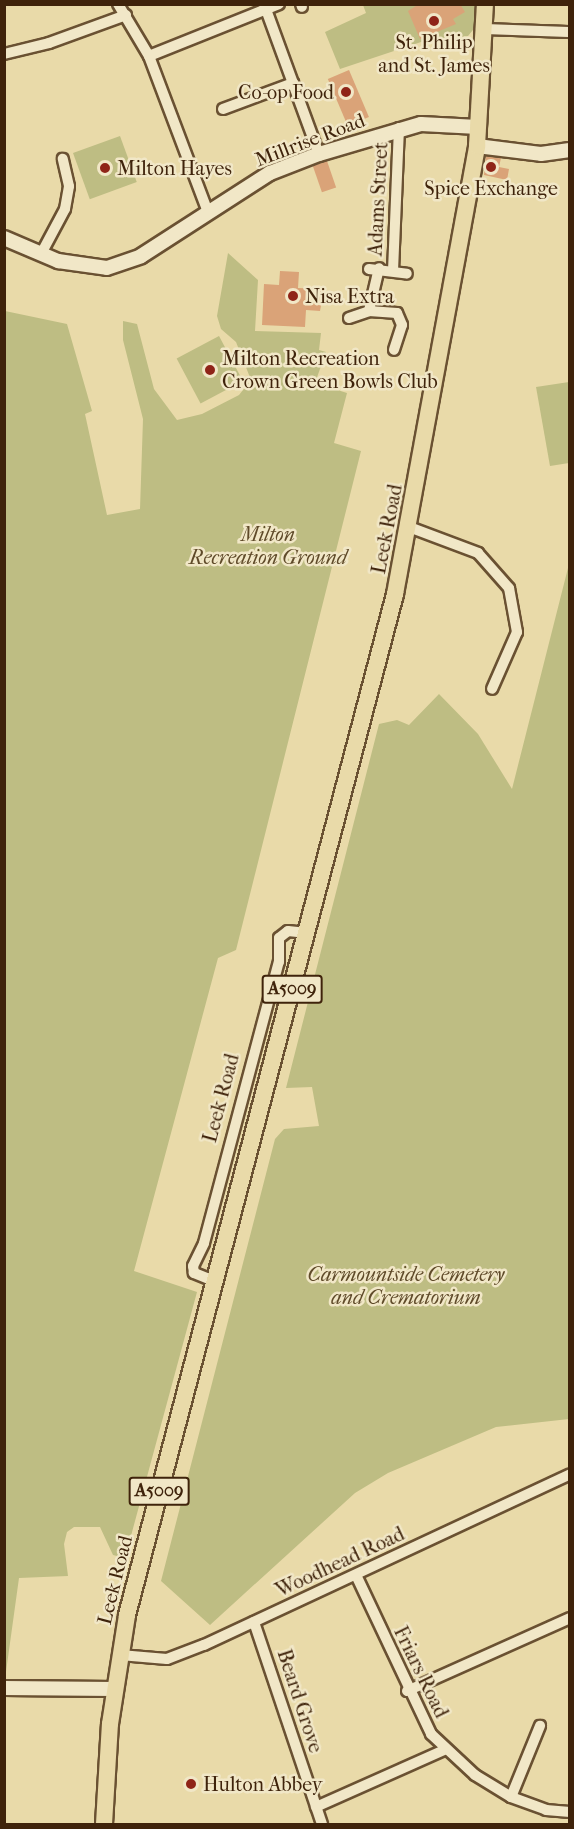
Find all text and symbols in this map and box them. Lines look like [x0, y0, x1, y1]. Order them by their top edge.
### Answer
marker: St. Philip and St. James [427, 14, 441, 28]
place label: St. Philip and St. James [378, 30, 490, 77]
place label: Co-op Food [238, 80, 334, 104]
marker: Co-op Food [339, 85, 353, 99]
street label: Millrise Road [252, 108, 368, 172]
street label: Adams Street [363, 141, 393, 257]
place label: Milton Hayes [117, 156, 232, 180]
marker: Spice Exchange [484, 160, 498, 174]
marker: Milton Hayes [98, 161, 112, 175]
place label: Spice Exchange [424, 176, 558, 200]
place label: Nisa Extra [305, 284, 394, 308]
marker: Nisa Extra [286, 289, 300, 303]
place label: Milton Recreation Crown Green Bowls Club [222, 346, 438, 393]
marker: Milton Recreation Crown Green Bowls Club [203, 363, 217, 377]
street label: Leek Road [367, 482, 407, 576]
park label: Milton Recreation Ground [189, 523, 347, 570]
road number: A5009 [260, 974, 324, 1004]
street label: Leek Road [198, 1051, 244, 1145]
park label: Carmountside Cemetery and Crematorium [307, 1263, 505, 1310]
road number: A5009 [128, 1476, 190, 1506]
street label: Woodhead Road [272, 1522, 408, 1602]
street label: Leek Road [92, 1533, 138, 1627]
street label: Friars Road [388, 1622, 454, 1722]
street label: Beard Grove [272, 1646, 328, 1756]
place label: Hulton Abbey [203, 1772, 322, 1796]
marker: Hulton Abbey [184, 1777, 198, 1791]

